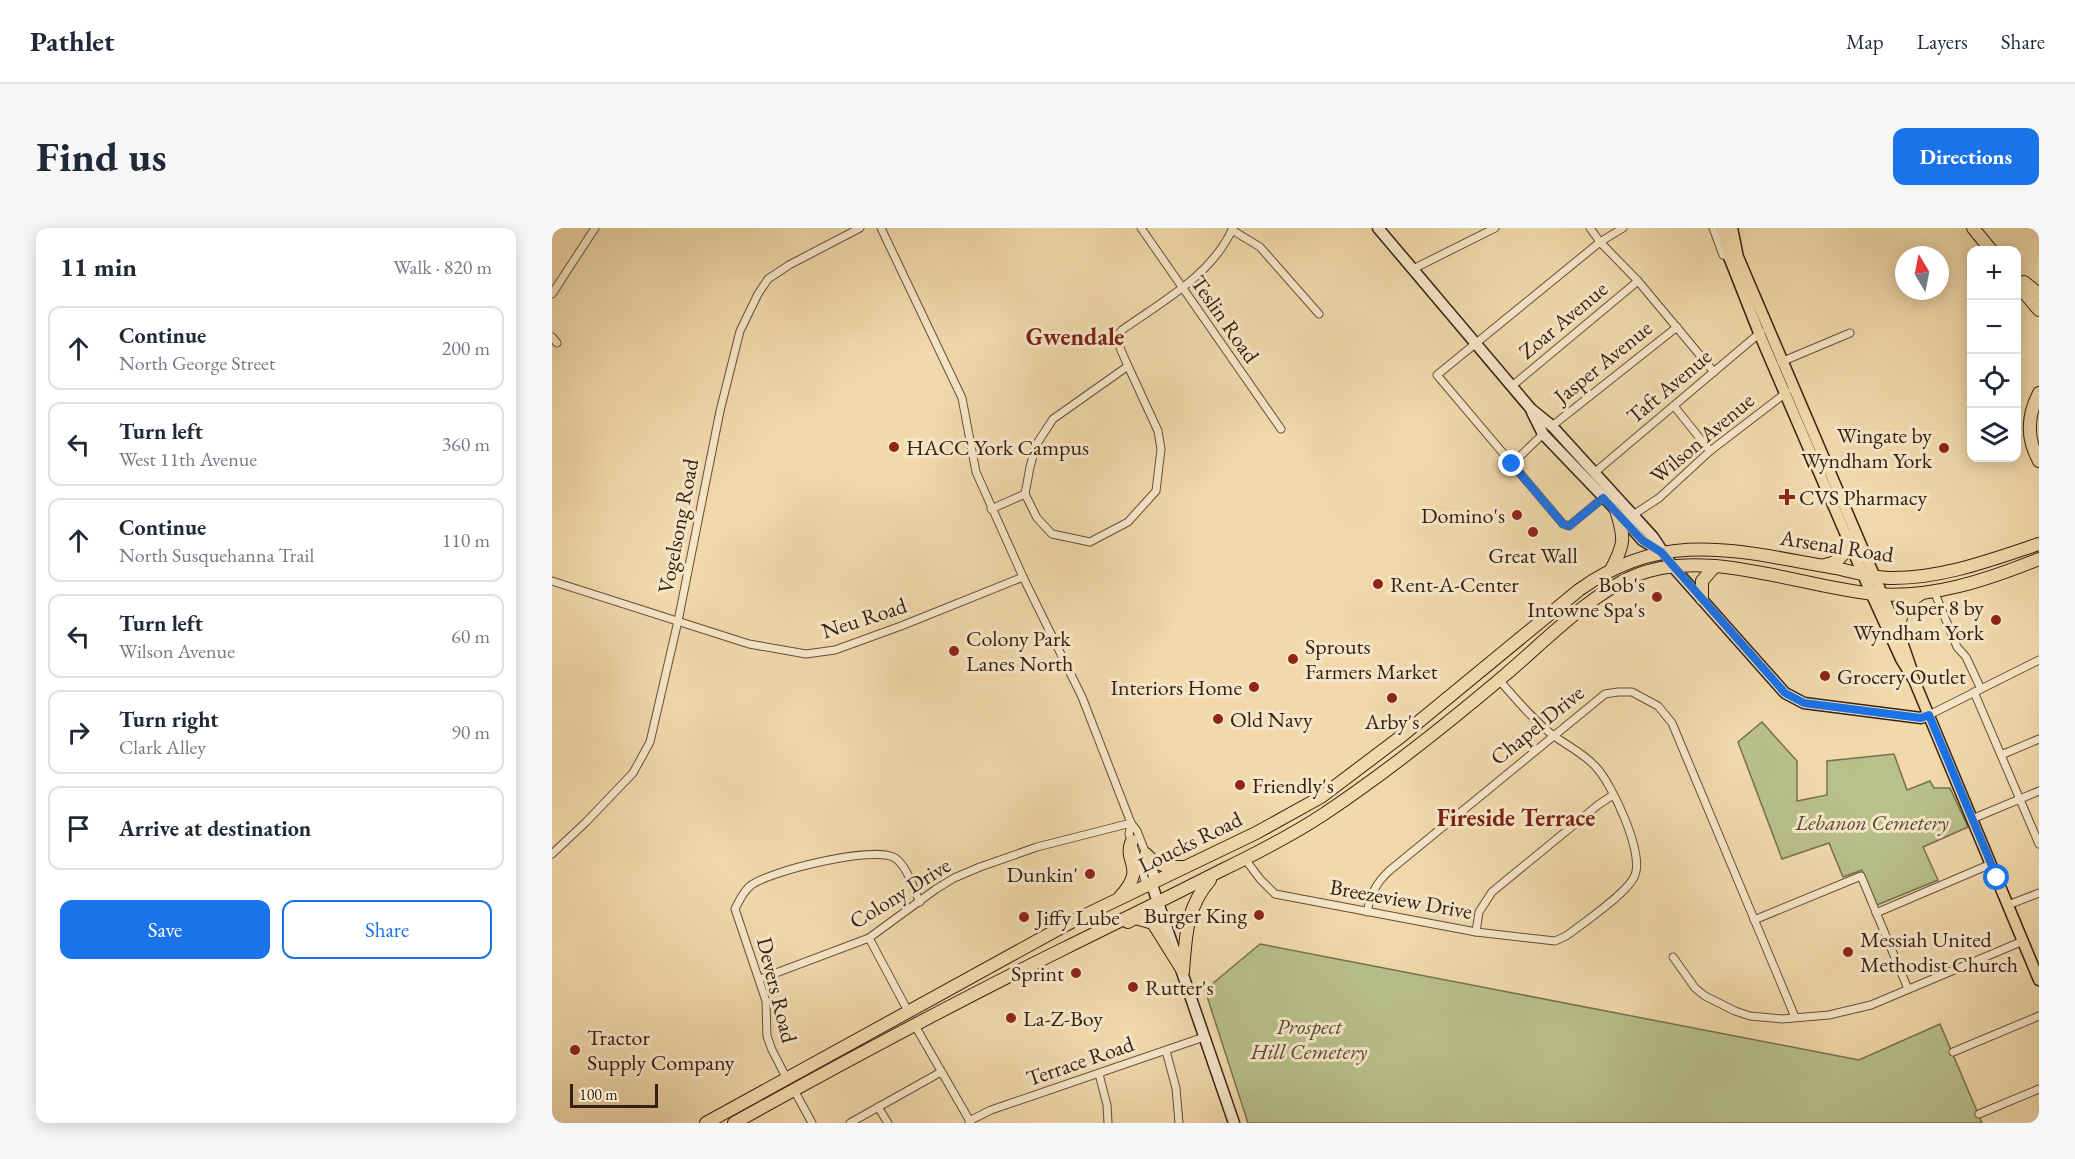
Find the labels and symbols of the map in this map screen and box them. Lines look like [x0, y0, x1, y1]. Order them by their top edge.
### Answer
north arrow [1895, 246, 1949, 300]
street label: Teslin Road [1184, 269, 1266, 369]
street label: Zoar Avenue [1513, 274, 1614, 366]
street label: Jasper Avenue [1546, 313, 1658, 412]
district label: Gwendale [1026, 321, 1124, 352]
street label: Taft Avenue [1620, 342, 1718, 430]
street label: Wilson Avenue [1644, 386, 1760, 490]
place label: Wingate by Wyndham York [1801, 421, 1933, 475]
place label: HACC York Campus [906, 433, 1089, 462]
marker: HACC York Campus [887, 440, 901, 454]
marker: Wingate by Wyndham York [1937, 441, 1951, 455]
route end [1498, 450, 1524, 476]
street label: Vogelsong Road [651, 455, 705, 596]
place label: CVS Pharmacy [1799, 483, 1927, 512]
marker: CVS Pharmacy [1780, 490, 1794, 504]
place label: Domino's [1421, 501, 1505, 530]
marker: Domino's [1510, 508, 1524, 522]
street label: Arsenal Road [1777, 523, 1897, 569]
marker: Great Wall [1526, 525, 1540, 539]
place label: Great Wall [1488, 541, 1578, 570]
place label: Rent-A-Center [1390, 570, 1519, 599]
place label: Bob's Intowne Spa's [1527, 570, 1645, 624]
marker: Rent-A-Center [1371, 577, 1385, 591]
street label: Neu Road [818, 590, 911, 645]
marker: Bob's Intowne Spa's [1650, 590, 1664, 604]
place label: Super 8 by Wyndham York [1853, 593, 1985, 647]
marker: Super 8 by Wyndham York [1989, 613, 2003, 627]
place label: Colony Park Lanes North [966, 624, 1073, 678]
place label: Sprouts Farmers Market [1305, 632, 1438, 686]
marker: Colony Park Lanes North [947, 644, 961, 658]
marker: Sprouts Farmers Market [1286, 652, 1300, 666]
place label: Grocery Outlet [1837, 662, 1966, 691]
marker: Grocery Outlet [1818, 669, 1832, 683]
place label: Interiors Home [1111, 673, 1242, 702]
street label: Chapel Drive [1484, 678, 1590, 772]
marker: Interiors Home [1247, 680, 1261, 694]
marker: Arby's [1385, 691, 1399, 705]
place label: Old Navy [1230, 705, 1313, 734]
place label: Arby's [1364, 707, 1419, 736]
marker: Old Navy [1211, 712, 1225, 726]
place label: Friendly's [1252, 771, 1334, 800]
marker: Friendly's [1233, 778, 1247, 792]
district label: Fireside Terrace [1437, 802, 1595, 833]
street label: Loucks Road [1133, 804, 1248, 880]
park label: Lebanon Cemetery [1794, 808, 1949, 837]
street label: Colony Drive [844, 850, 956, 936]
place label: Dunkin' [1006, 860, 1078, 889]
route start [1983, 864, 2009, 890]
marker: Dunkin' [1083, 867, 1097, 881]
street label: Breezeview Drive [1327, 872, 1475, 926]
place label: Burger King [1144, 901, 1247, 930]
place label: Jiffy Lube [1034, 903, 1120, 932]
marker: Burger King [1252, 908, 1266, 922]
marker: Jiffy Lube [1017, 910, 1031, 924]
place label: Messiah United Methodist Church [1860, 925, 2018, 979]
street label: Devers Road [750, 934, 804, 1047]
marker: Messiah United Methodist Church [1841, 945, 1855, 959]
place label: Sprint [1011, 959, 1064, 988]
marker: Sprint [1069, 966, 1083, 980]
place label: Rutter's [1145, 973, 1214, 1002]
marker: Rutter's [1126, 980, 1140, 994]
place label: La-Z-Boy [1023, 1004, 1103, 1033]
marker: La-Z-Boy [1004, 1011, 1018, 1025]
park label: Prospect Hill Cemetery [1250, 1012, 1367, 1066]
place label: Tractor Supply Company [587, 1023, 735, 1077]
street label: Terrace Road [1022, 1029, 1138, 1093]
marker: Tractor Supply Company [568, 1043, 582, 1057]
scale bar [570, 1081, 658, 1108]

